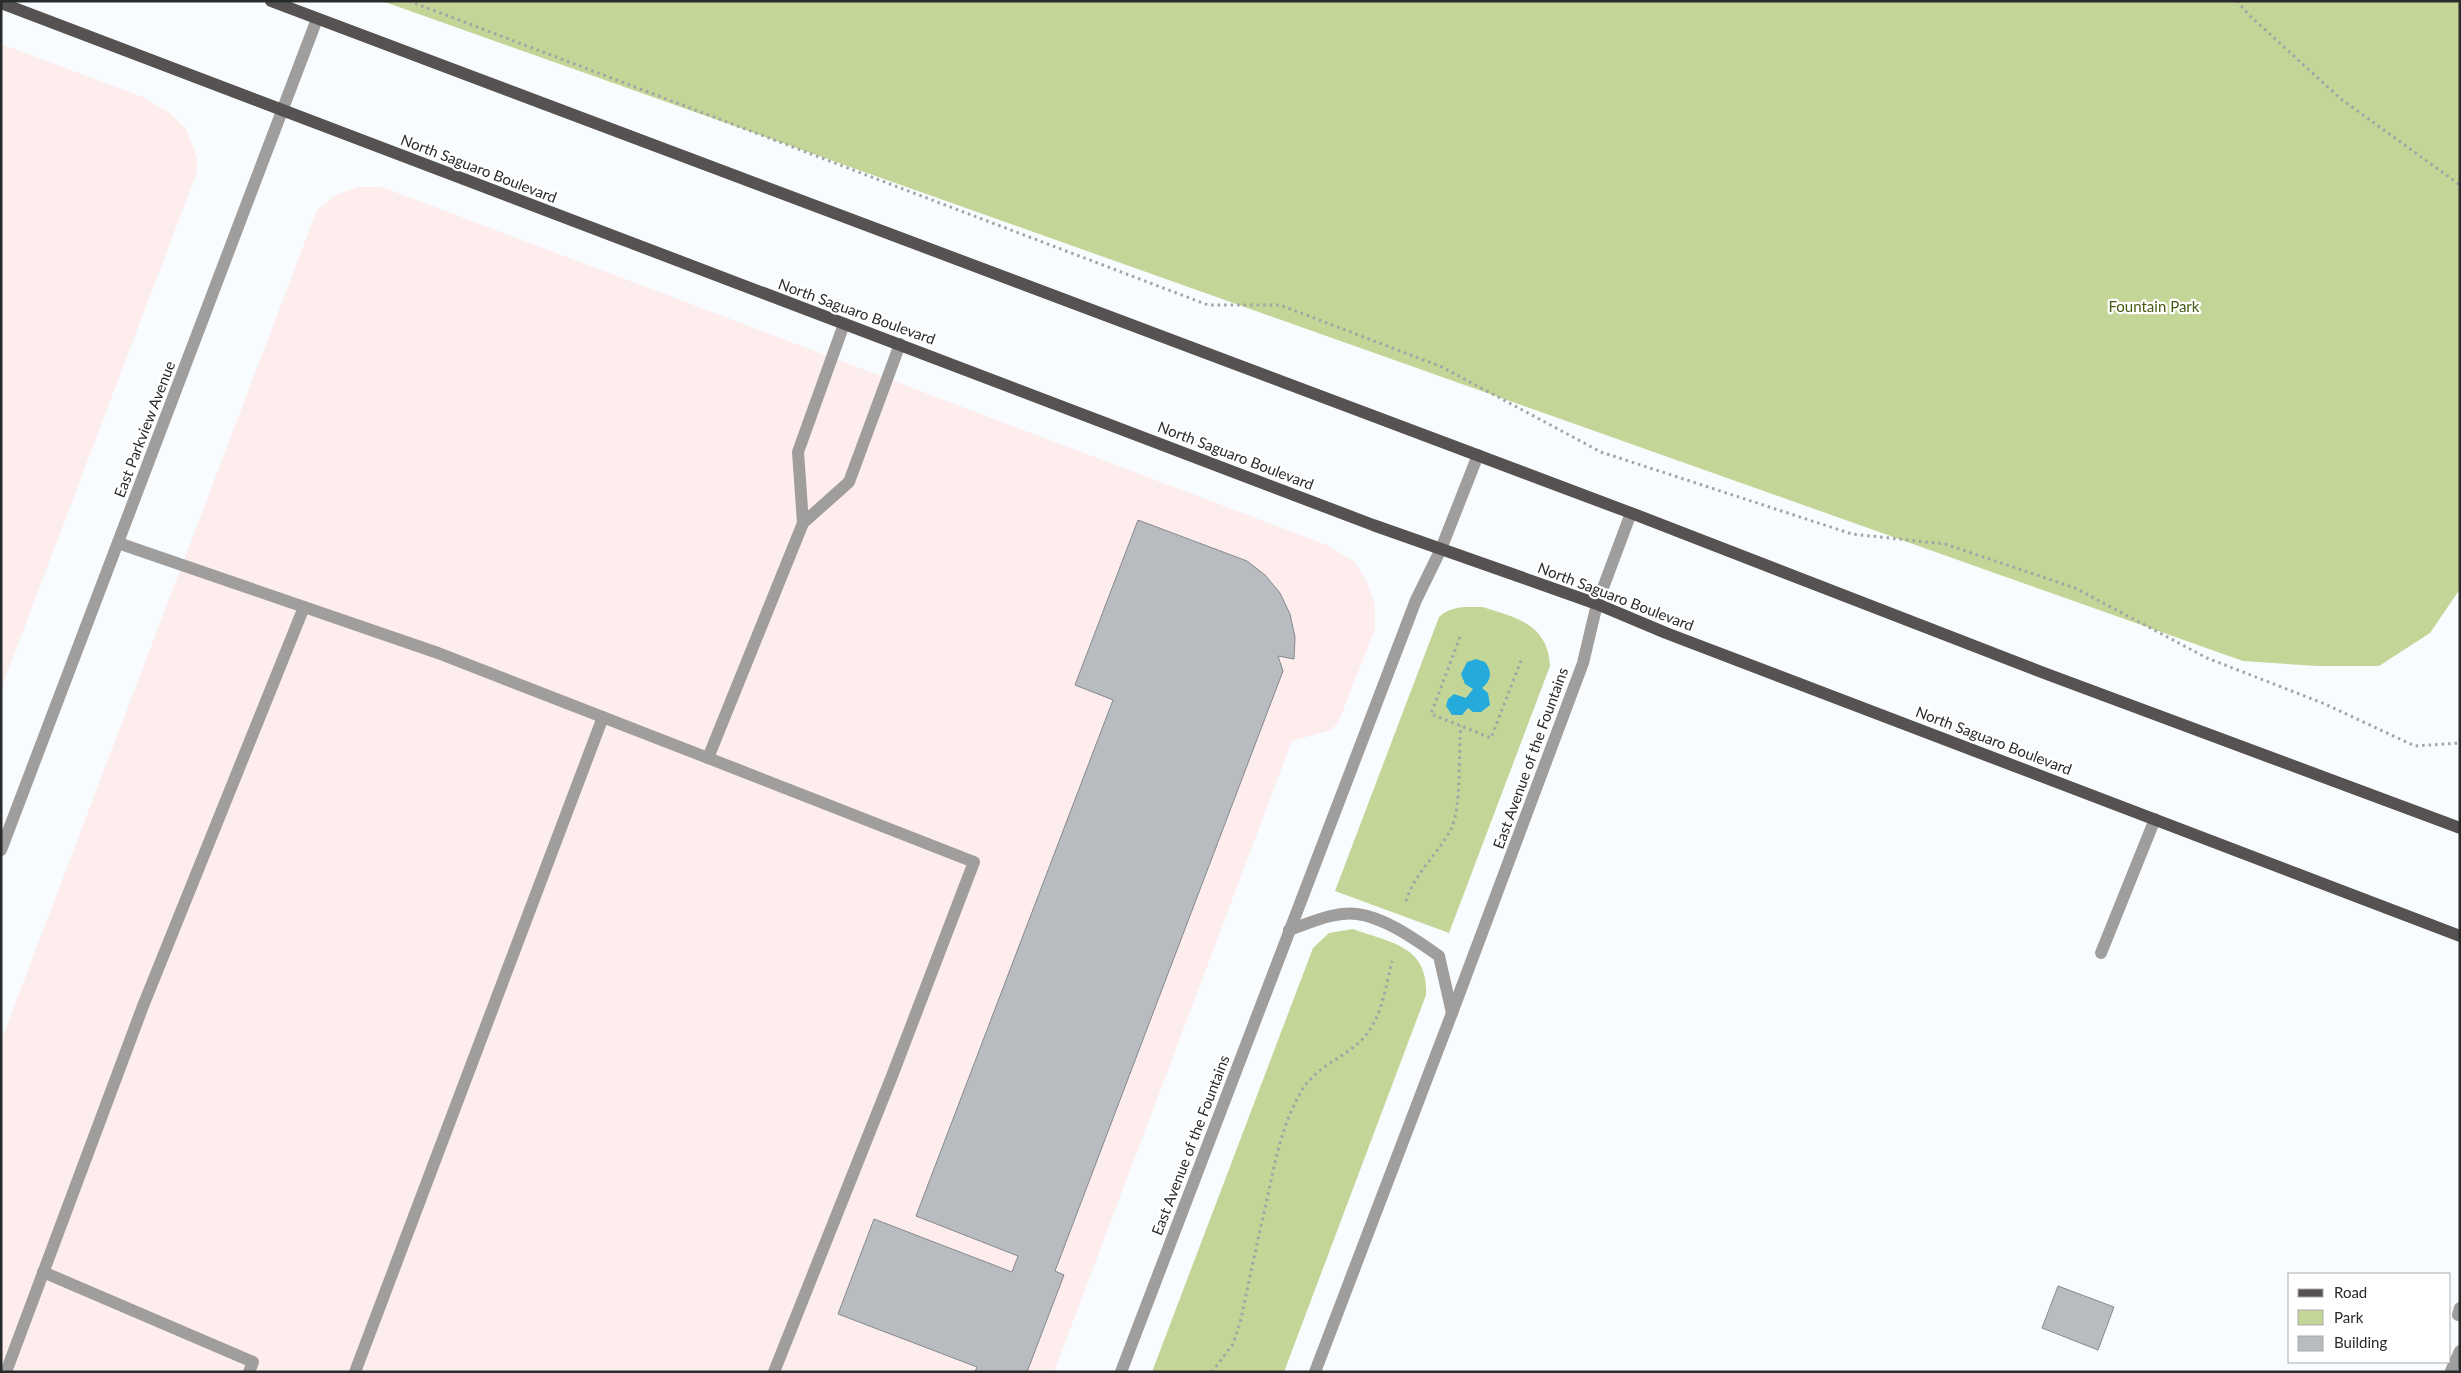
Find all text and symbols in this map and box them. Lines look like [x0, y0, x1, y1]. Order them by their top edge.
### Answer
street label: North Saguaro Boulevard [398, 130, 560, 206]
street label: North Saguaro Boulevard [776, 274, 938, 348]
park label: Fountain Park [2109, 297, 2200, 315]
street label: East Parkview Avenue [110, 358, 178, 500]
street label: North Saguaro Boulevard [1155, 417, 1317, 493]
street label: North Saguaro Boulevard [1535, 558, 1697, 634]
street label: East Avenue of the Fountains [1489, 665, 1571, 851]
street label: North Saguaro Boulevard [1913, 702, 2075, 778]
street label: East Avenue of the Fountains [1147, 1052, 1233, 1238]
legend [2288, 1273, 2451, 1363]
text: Road [2334, 1283, 2367, 1301]
text: Park [2334, 1308, 2364, 1326]
text: Building [2334, 1333, 2387, 1351]

